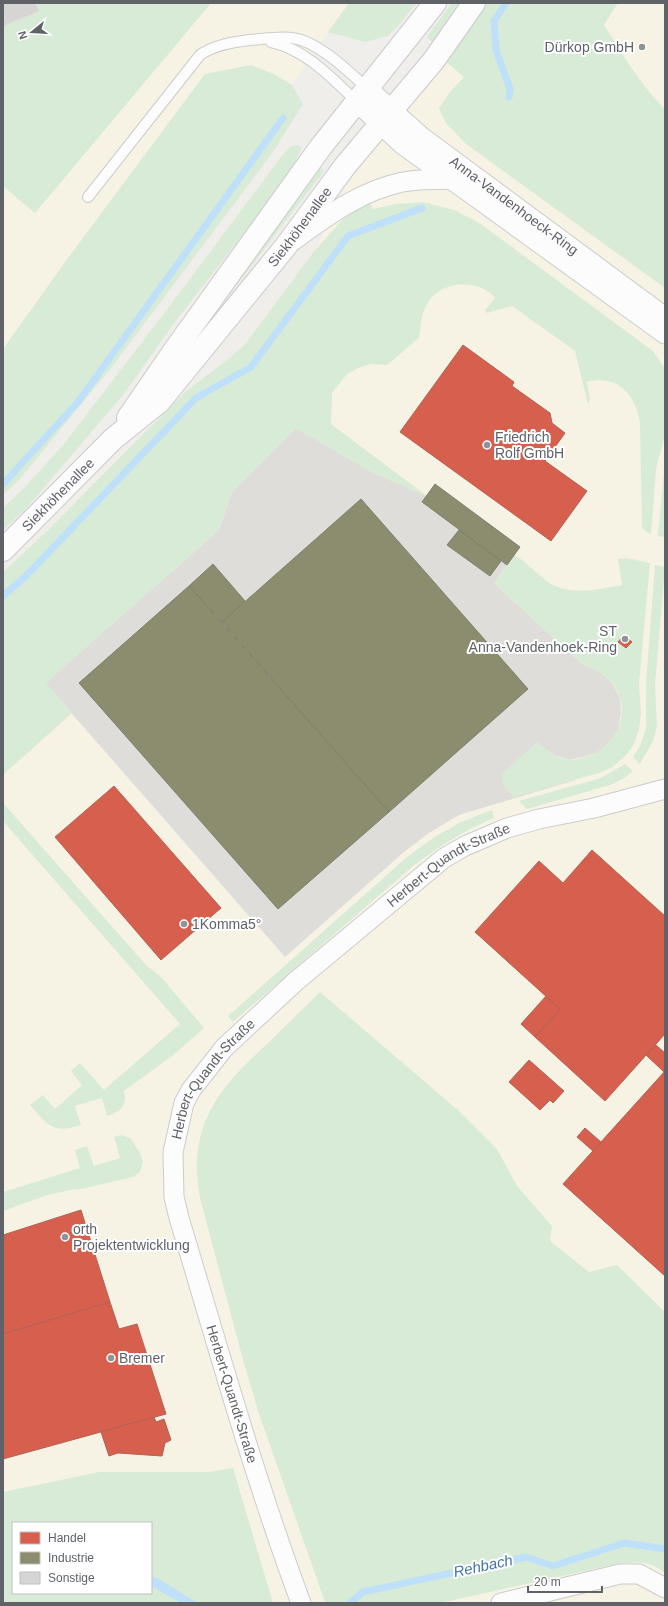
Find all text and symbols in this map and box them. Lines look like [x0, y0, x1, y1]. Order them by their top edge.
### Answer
north arrow [12, 12, 52, 52]
text: N [16, 29, 29, 41]
place label: Dürkop GmbH [545, 39, 634, 55]
marker: Dürkop GmbH [637, 42, 647, 52]
street label: Anna-Vandenhoeck-Ring [447, 153, 581, 258]
street label: Siekhöhenallee [264, 184, 335, 270]
place label: Friedrich Rolf GmbH [495, 429, 564, 461]
marker: Friedrich Rolf GmbH [482, 440, 492, 450]
street label: Siekhöhenallee [18, 455, 97, 534]
place label: ST Anna-Vandenhoek-Ring [469, 623, 617, 655]
marker: ST Anna-Vandenhoek-Ring [620, 634, 630, 644]
street label: Herbert-Quandt-Straße [384, 820, 513, 910]
place label: 1Komma5° [192, 916, 261, 932]
marker: 1Komma5° [179, 919, 189, 929]
street label: Herbert-Quandt-Straße [168, 1015, 258, 1141]
place label: orth Projektentwicklung [73, 1221, 190, 1253]
marker: orth Projektentwicklung [60, 1232, 70, 1242]
street label: Herbert-Quandt-Straße [203, 1323, 261, 1465]
place label: Bremer [119, 1350, 165, 1366]
marker: Bremer [106, 1353, 116, 1363]
legend [12, 1522, 152, 1594]
text: Handel [48, 1531, 86, 1545]
text: Industrie [48, 1551, 94, 1565]
water label: Rehbach [452, 1551, 514, 1580]
scale bar [528, 1568, 602, 1594]
text: Sonstige [48, 1571, 95, 1585]
text: 20 m [534, 1575, 561, 1589]

